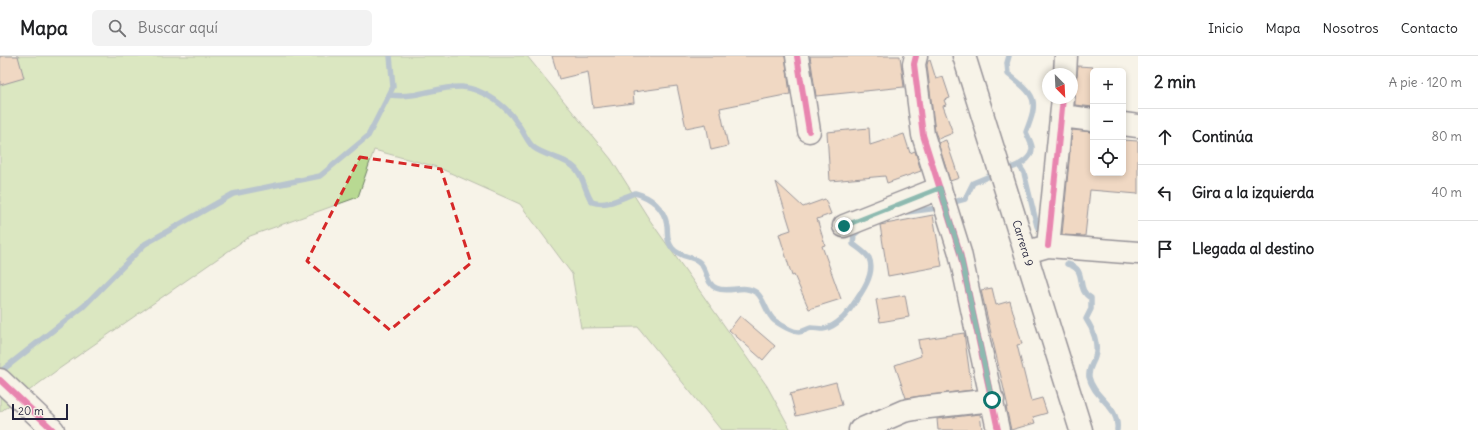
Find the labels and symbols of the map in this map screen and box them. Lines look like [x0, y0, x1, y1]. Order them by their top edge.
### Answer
north arrow [1042, 68, 1078, 104]
route end [835, 217, 853, 235]
street label: Carrera 9 [1009, 218, 1037, 268]
route start [983, 391, 1001, 409]
scale bar [12, 402, 68, 421]

